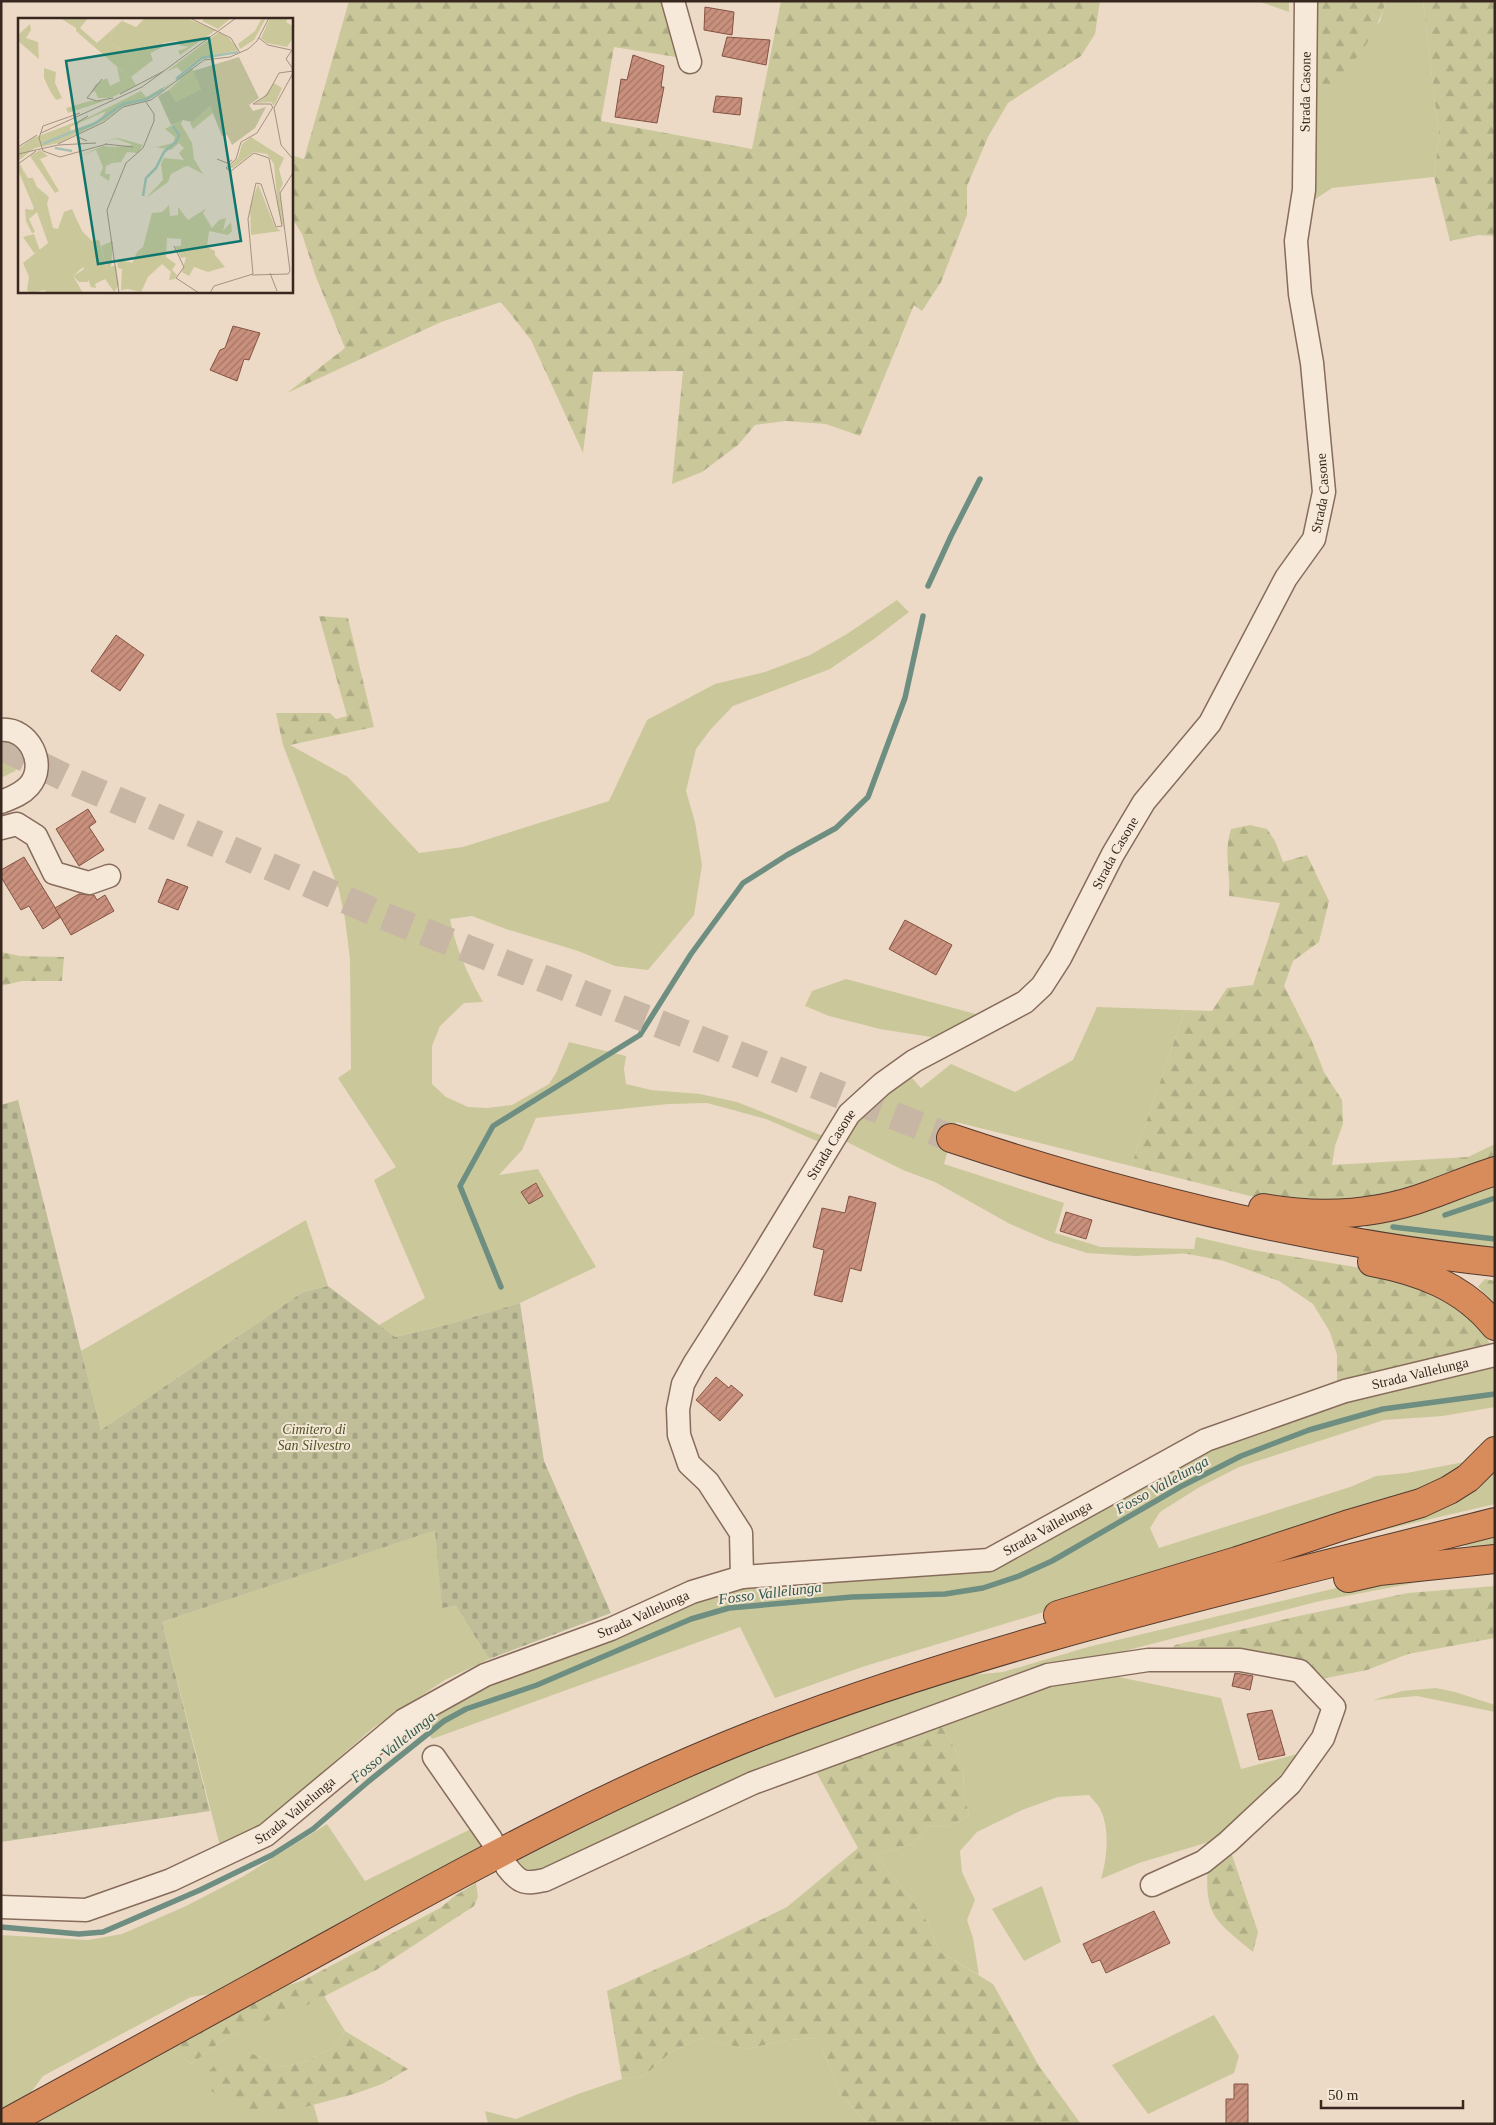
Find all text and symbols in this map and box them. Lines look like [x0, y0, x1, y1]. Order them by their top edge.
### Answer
inset map [18, 18, 292, 292]
street label: Strada Casone [1298, 51, 1313, 132]
street label: Strada Casone [1308, 453, 1332, 534]
street label: Strada Casone [1089, 814, 1141, 892]
street label: Strada Casone [804, 1105, 858, 1183]
street label: Strada Vallelunga [1370, 1354, 1471, 1392]
park label: Cimitero di San Silvestro [278, 1422, 350, 1453]
water label: Fosso Vallelunga [1112, 1453, 1211, 1518]
street label: Strada Vallelunga [1000, 1497, 1095, 1559]
water label: Fosso Vallelunga [717, 1579, 822, 1607]
street label: Strada Vallelunga [595, 1587, 692, 1641]
water label: Fosso Vallelunga [347, 1708, 438, 1786]
street label: Strada Vallelunga [252, 1773, 339, 1847]
scale bar [1321, 2078, 1464, 2110]
text: 50 m [1328, 2087, 1359, 2103]

